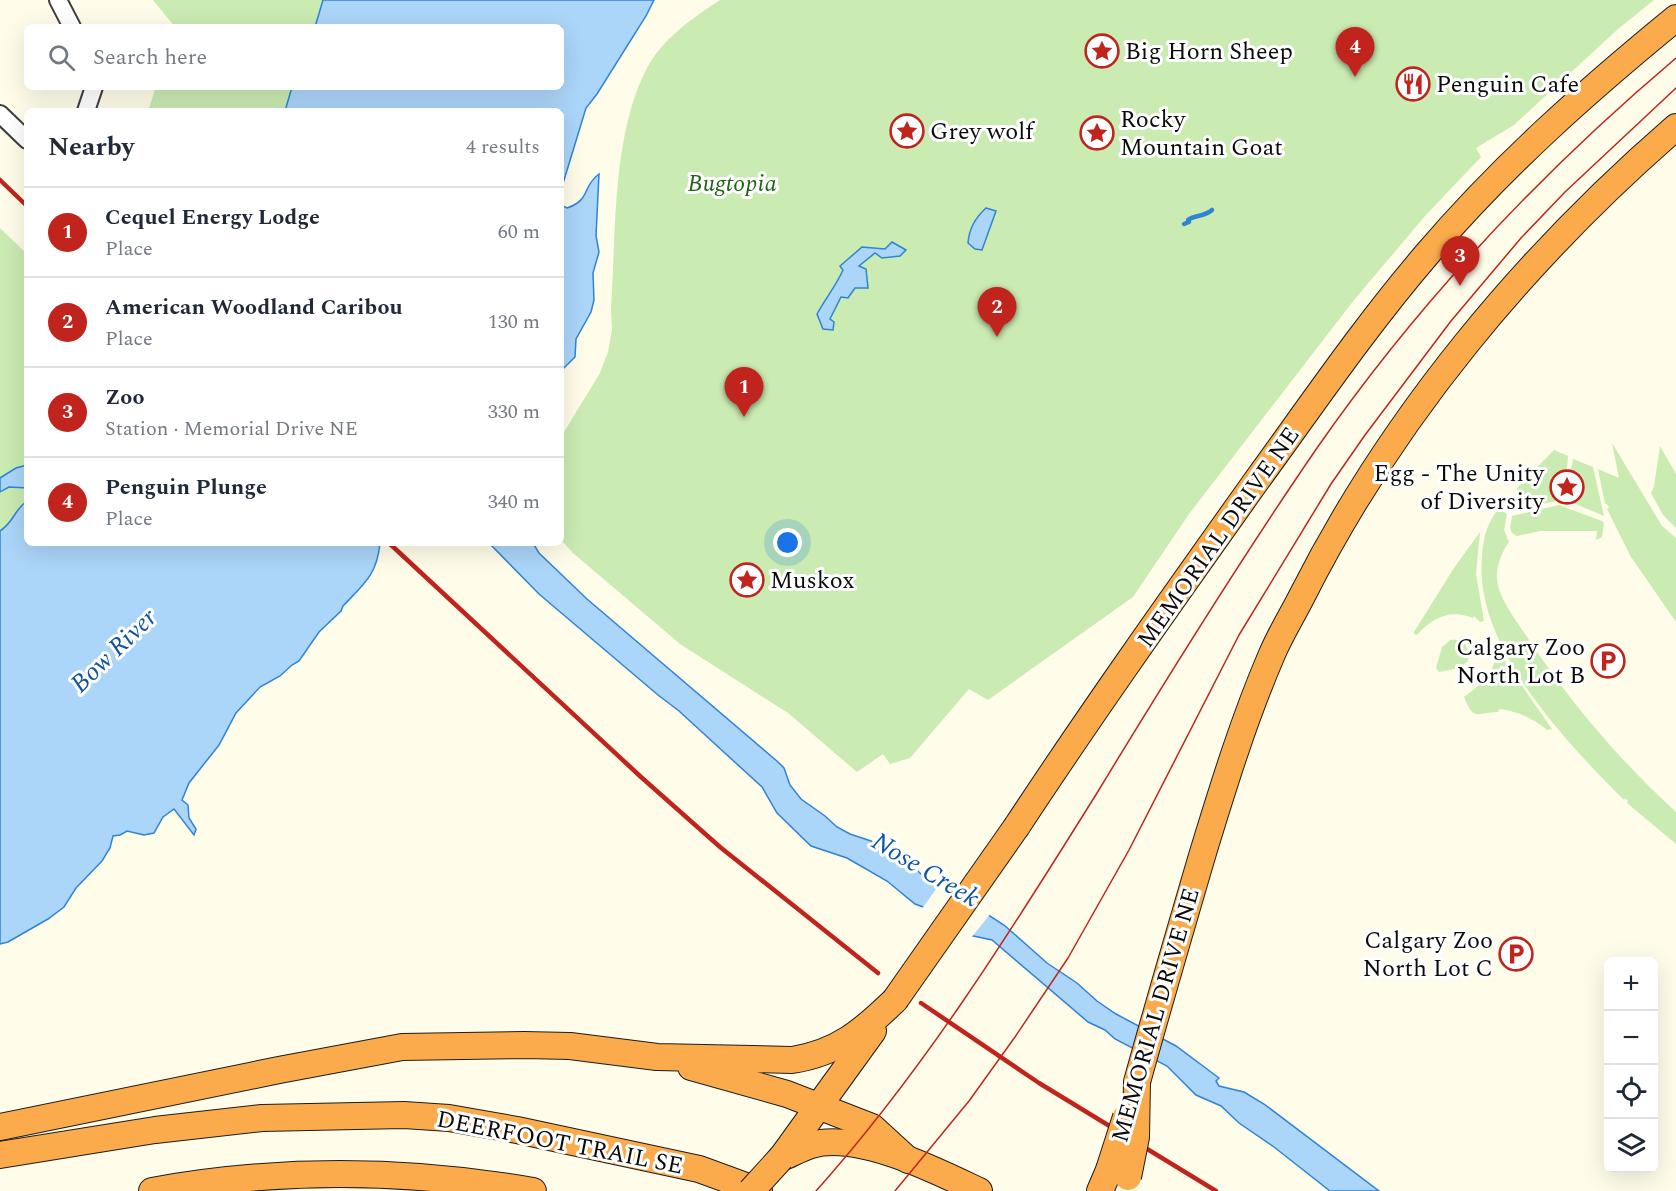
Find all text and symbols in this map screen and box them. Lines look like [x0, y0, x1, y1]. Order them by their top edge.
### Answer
search box [24, 24, 564, 90]
pin: 4 [1336, 28, 1374, 77]
place icon: Big Horn Sheep [1084, 33, 1120, 69]
place label: Big Horn Sheep [1125, 34, 1293, 70]
icon: search [45, 41, 78, 74]
text: Search here [93, 41, 207, 74]
restaurant icon: Penguin Cafe [1395, 66, 1431, 102]
place label: Penguin Cafe [1436, 67, 1579, 103]
place label: Rocky Mountain Goat [1120, 102, 1283, 166]
place icon: Grey wolf [889, 113, 925, 149]
place label: Grey wolf [930, 114, 1035, 150]
place icon: Rocky Mountain Goat [1079, 115, 1115, 151]
text: Nearby [48, 127, 134, 167]
text: 4 results [466, 132, 540, 162]
park label: Bugtopia [687, 166, 777, 202]
text: Cequel Energy Lodge [105, 201, 320, 234]
text: 1 [62, 217, 73, 247]
text: 60 m [498, 217, 540, 247]
text: Place [105, 234, 153, 264]
pin: 3 [1440, 236, 1480, 286]
pin: 2 [978, 288, 1016, 337]
text: American Woodland Caribou [105, 291, 402, 324]
text: 2 [62, 307, 73, 337]
text: 130 m [488, 307, 540, 337]
text: Place [105, 324, 153, 354]
pin: 1 [724, 368, 764, 417]
text: Zoo [105, 381, 145, 414]
text: 3 [62, 397, 73, 427]
text: 330 m [488, 397, 540, 427]
text: Station · Memorial Drive NE [105, 414, 358, 444]
street label: MEMORIAL DRIVE NE [1129, 419, 1309, 656]
place label: Egg - The Unity of Diversity [1374, 456, 1545, 520]
place icon: Egg - The Unity of Diversity [1549, 469, 1585, 505]
text: Penguin Plunge [105, 471, 267, 504]
text: 4 [62, 487, 73, 517]
text: 340 m [488, 487, 540, 517]
text: Place [105, 504, 153, 534]
your location [773, 528, 802, 557]
place icon: Muskox [729, 562, 765, 598]
place label: Muskox [770, 563, 854, 599]
water label: Bow River [61, 598, 167, 703]
place label: Calgary Zoo North Lot B [1456, 630, 1585, 694]
parking icon: Calgary Zoo North Lot B [1590, 643, 1626, 679]
water label: Nose Creek [864, 822, 987, 918]
street label: MEMORIAL DRIVE NE [1102, 884, 1210, 1147]
place label: Calgary Zoo North Lot C [1363, 923, 1493, 987]
parking icon: Calgary Zoo North Lot C [1498, 936, 1534, 972]
map controls [1604, 957, 1658, 1173]
button: + [1604, 957, 1658, 1011]
button: − [1604, 1011, 1658, 1065]
button: locate [1604, 1065, 1658, 1119]
street label: DEERFOOT TRAIL SE [433, 1101, 686, 1185]
button: layers [1604, 1119, 1658, 1173]

